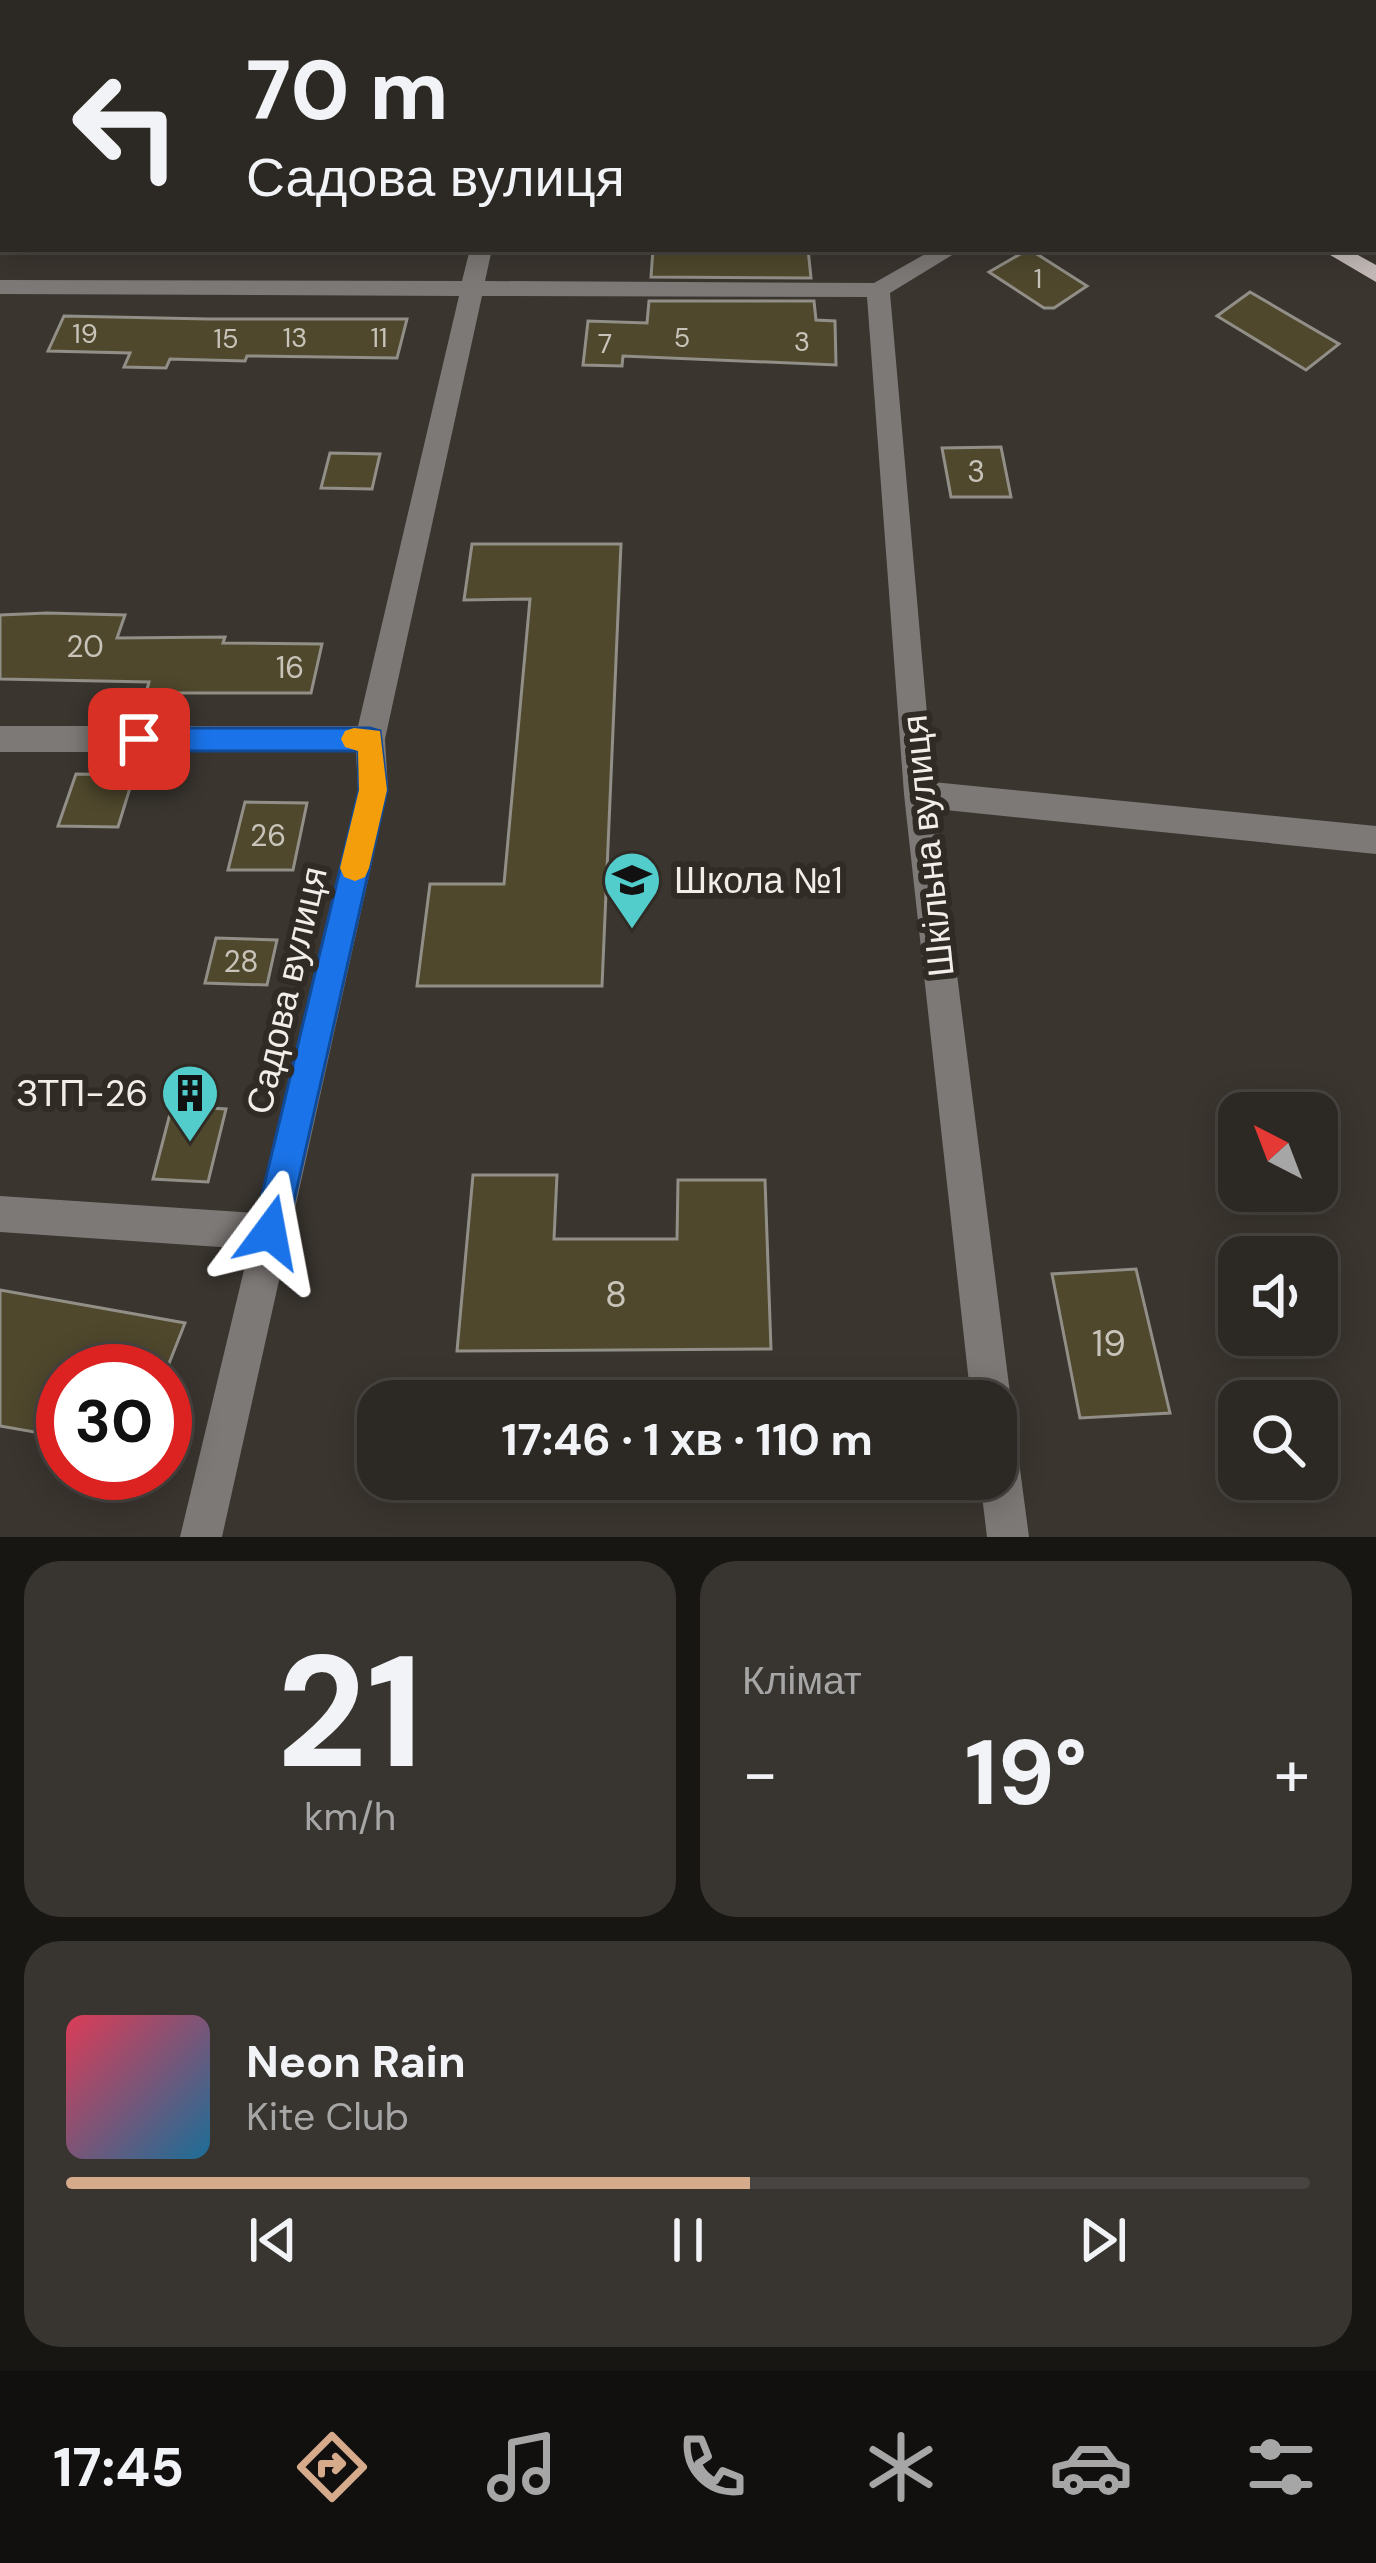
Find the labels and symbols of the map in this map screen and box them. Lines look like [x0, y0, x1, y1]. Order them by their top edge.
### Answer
house number: 1 [1034, 261, 1042, 296]
house number: 19 [72, 316, 98, 351]
house number: 13 [283, 320, 307, 355]
house number: 11 [371, 320, 387, 355]
house number: 5 [674, 320, 690, 355]
house number: 15 [214, 321, 238, 356]
house number: 3 [794, 324, 810, 359]
house number: 7 [598, 326, 612, 361]
house number: 3 [967, 452, 985, 491]
house number: 20 [66, 627, 104, 666]
house number: 16 [276, 648, 304, 687]
pin [88, 688, 190, 790]
street label: Шкільна вулиця [890, 713, 965, 979]
house number: 26 [250, 816, 286, 855]
school or university icon: Школа №1 [601, 849, 663, 931]
place label: Школа №1 [674, 857, 843, 904]
street label: Садова вулиця [235, 862, 338, 1118]
house number: 28 [223, 942, 259, 981]
building icon: ЗТП-26 [159, 1062, 221, 1144]
place label: ЗТП-26 [16, 1070, 148, 1117]
north arrow [1218, 1092, 1338, 1212]
position arrow [207, 1169, 333, 1295]
house number: 8 [605, 1271, 627, 1318]
house number: 19 [1092, 1320, 1126, 1367]
speed limit sign: 30 [36, 1344, 192, 1500]

